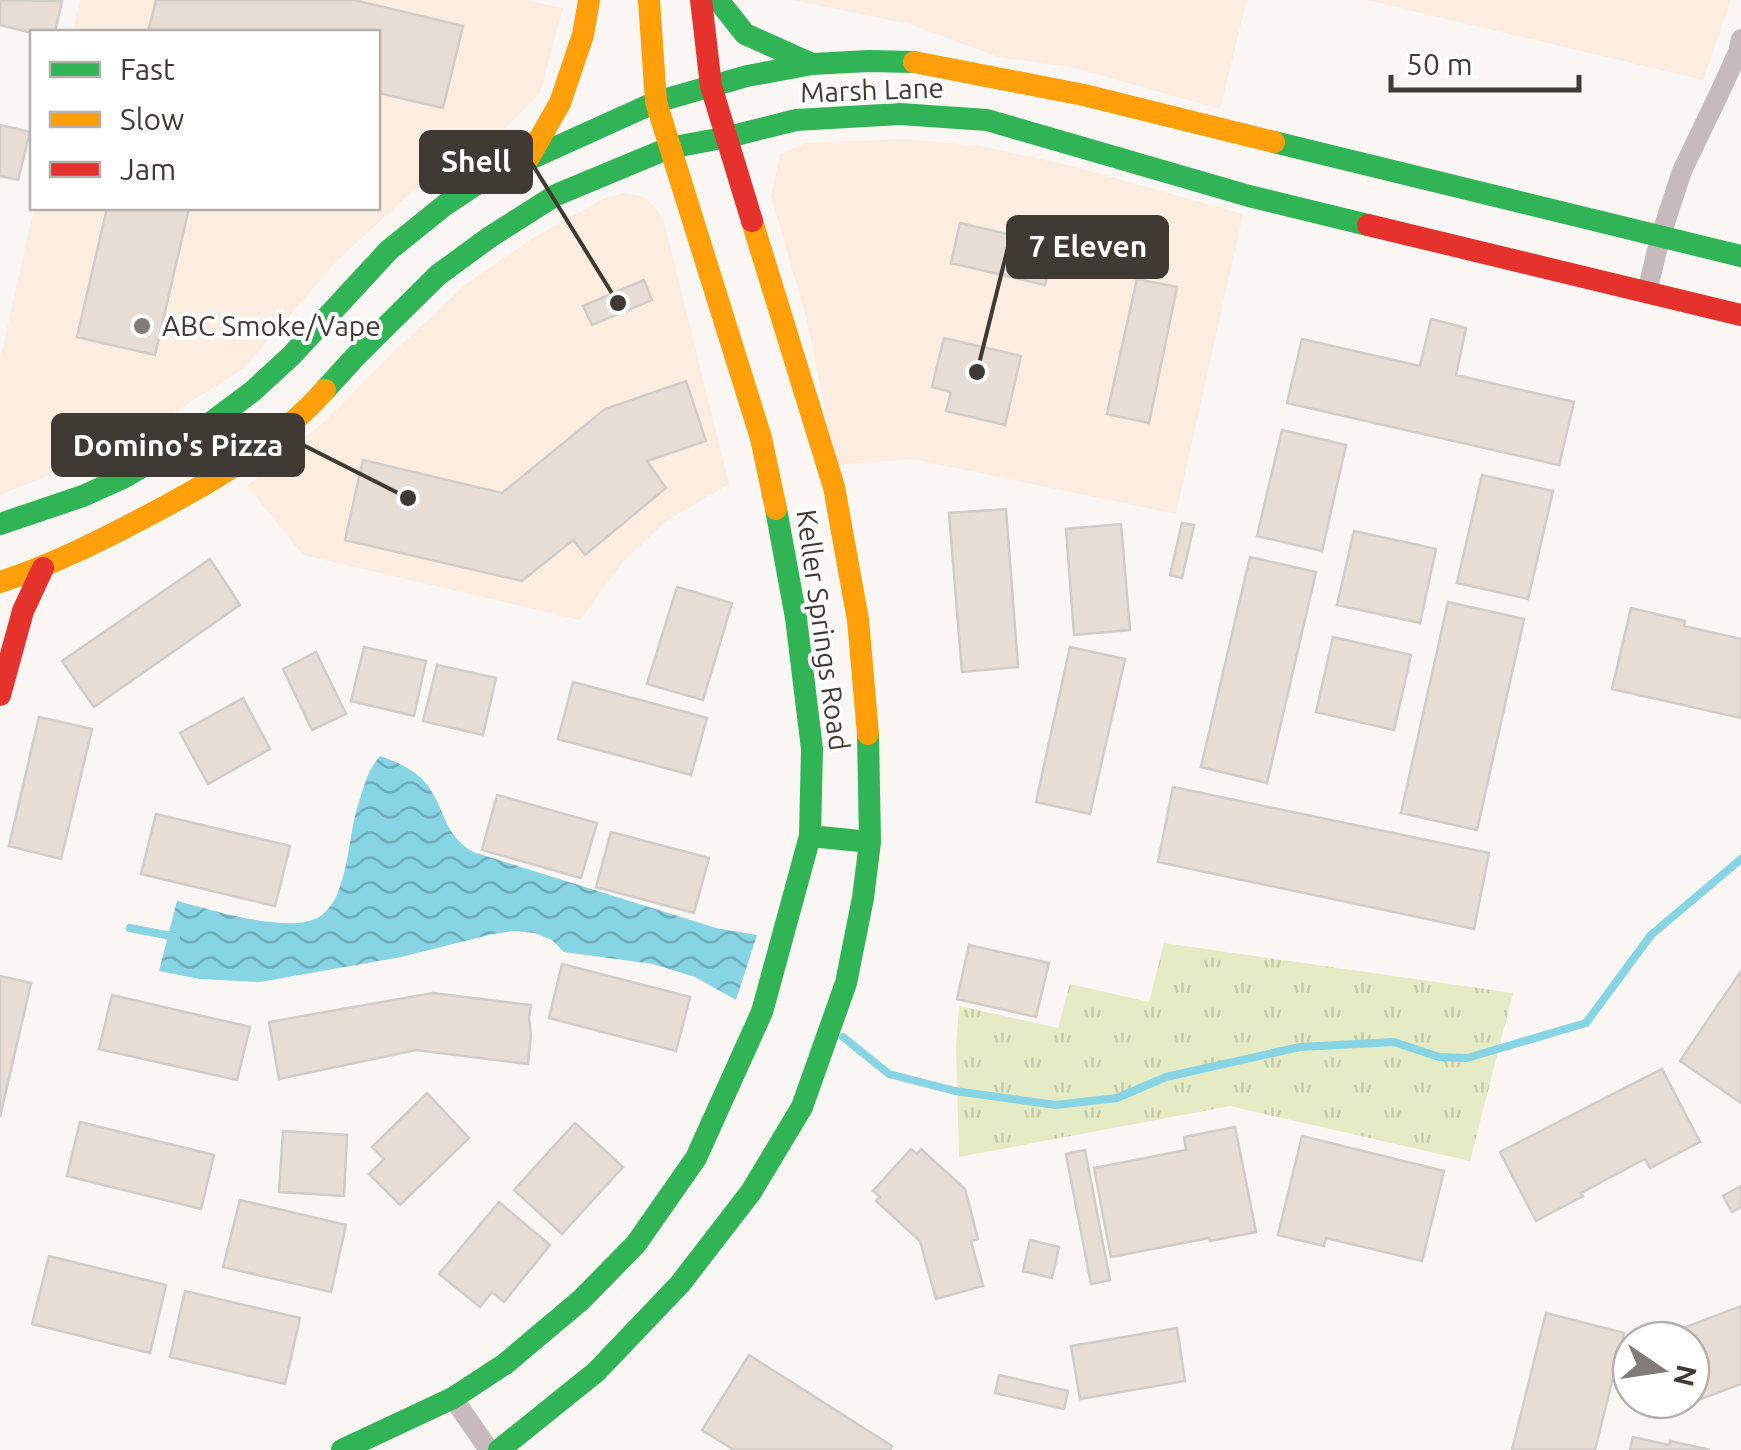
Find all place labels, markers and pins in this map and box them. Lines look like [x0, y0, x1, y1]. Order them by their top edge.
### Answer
callout: Shell [421, 132, 531, 192]
callout: 7 Eleven [1008, 217, 1167, 277]
place label: ABC Smoke/Vape [162, 310, 381, 341]
marker: ABC Smoke/Vape [131, 315, 153, 337]
callout: Domino's Pizza [53, 415, 303, 475]

